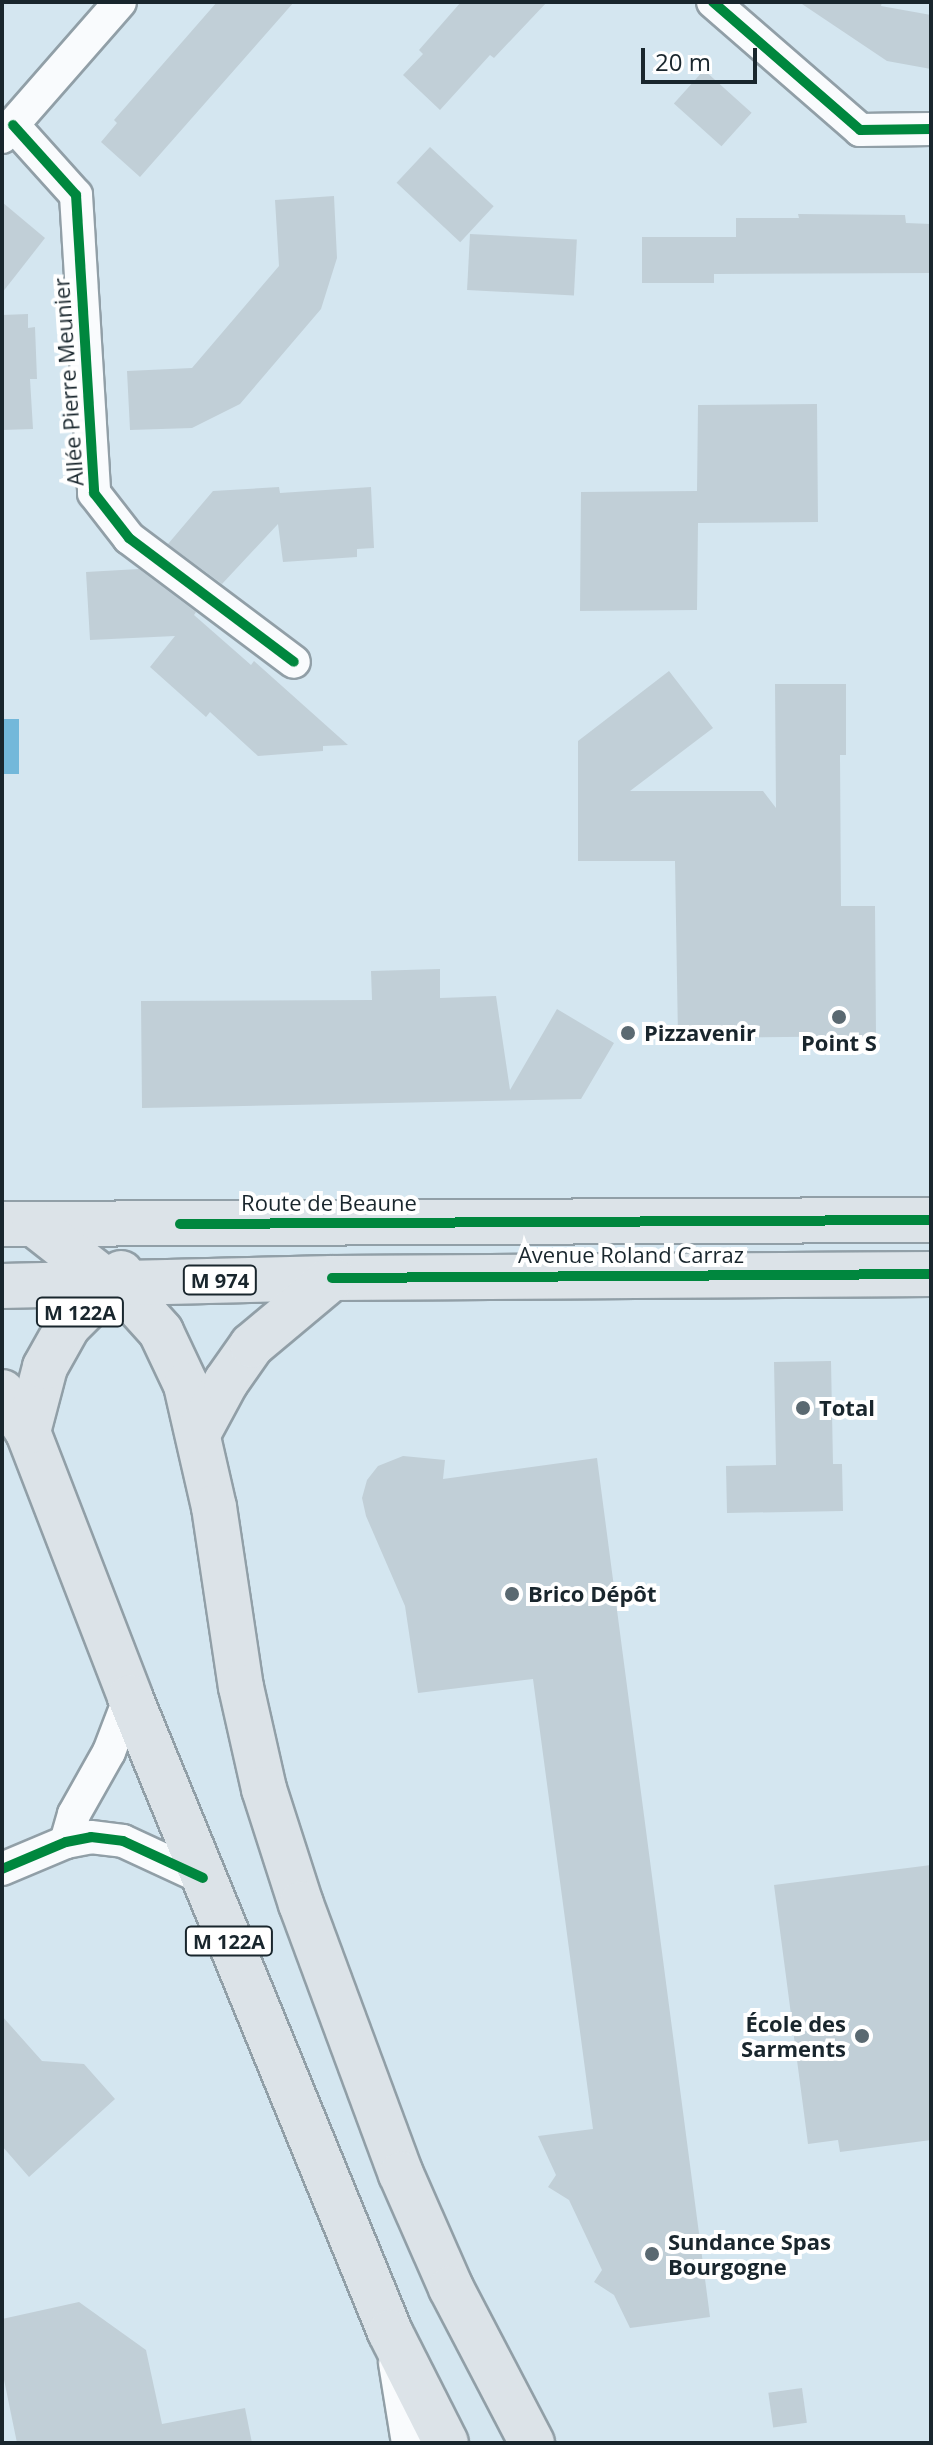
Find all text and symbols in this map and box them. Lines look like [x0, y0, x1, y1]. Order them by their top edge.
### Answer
scale bar [645, 32, 761, 82]
text: 20 m [655, 45, 711, 78]
street label: Allée Pierre Meunier [48, 277, 88, 487]
marker: Point S [830, 1008, 848, 1026]
place label: Pizzavenir [644, 1020, 756, 1046]
marker: Pizzavenir [619, 1024, 637, 1042]
place label: Point S [801, 1030, 877, 1056]
street label: Route de Beaune [241, 1190, 417, 1216]
street label: Avenue Roland Carraz [518, 1242, 744, 1268]
road number: M 974 [182, 1264, 258, 1296]
road number: M 122A [34, 1296, 126, 1328]
place label: Total [819, 1395, 875, 1421]
marker: Total [794, 1399, 812, 1417]
place label: Brico Dépôt [528, 1581, 657, 1607]
marker: Brico Dépôt [503, 1585, 521, 1603]
road number: M 122A [183, 1925, 275, 1957]
place label: École des Sarments [741, 2010, 846, 2062]
marker: École des Sarments [853, 2027, 871, 2045]
place label: Sundance Spas Bourgogne [668, 2228, 831, 2280]
marker: Sundance Spas Bourgogne [643, 2245, 661, 2263]

